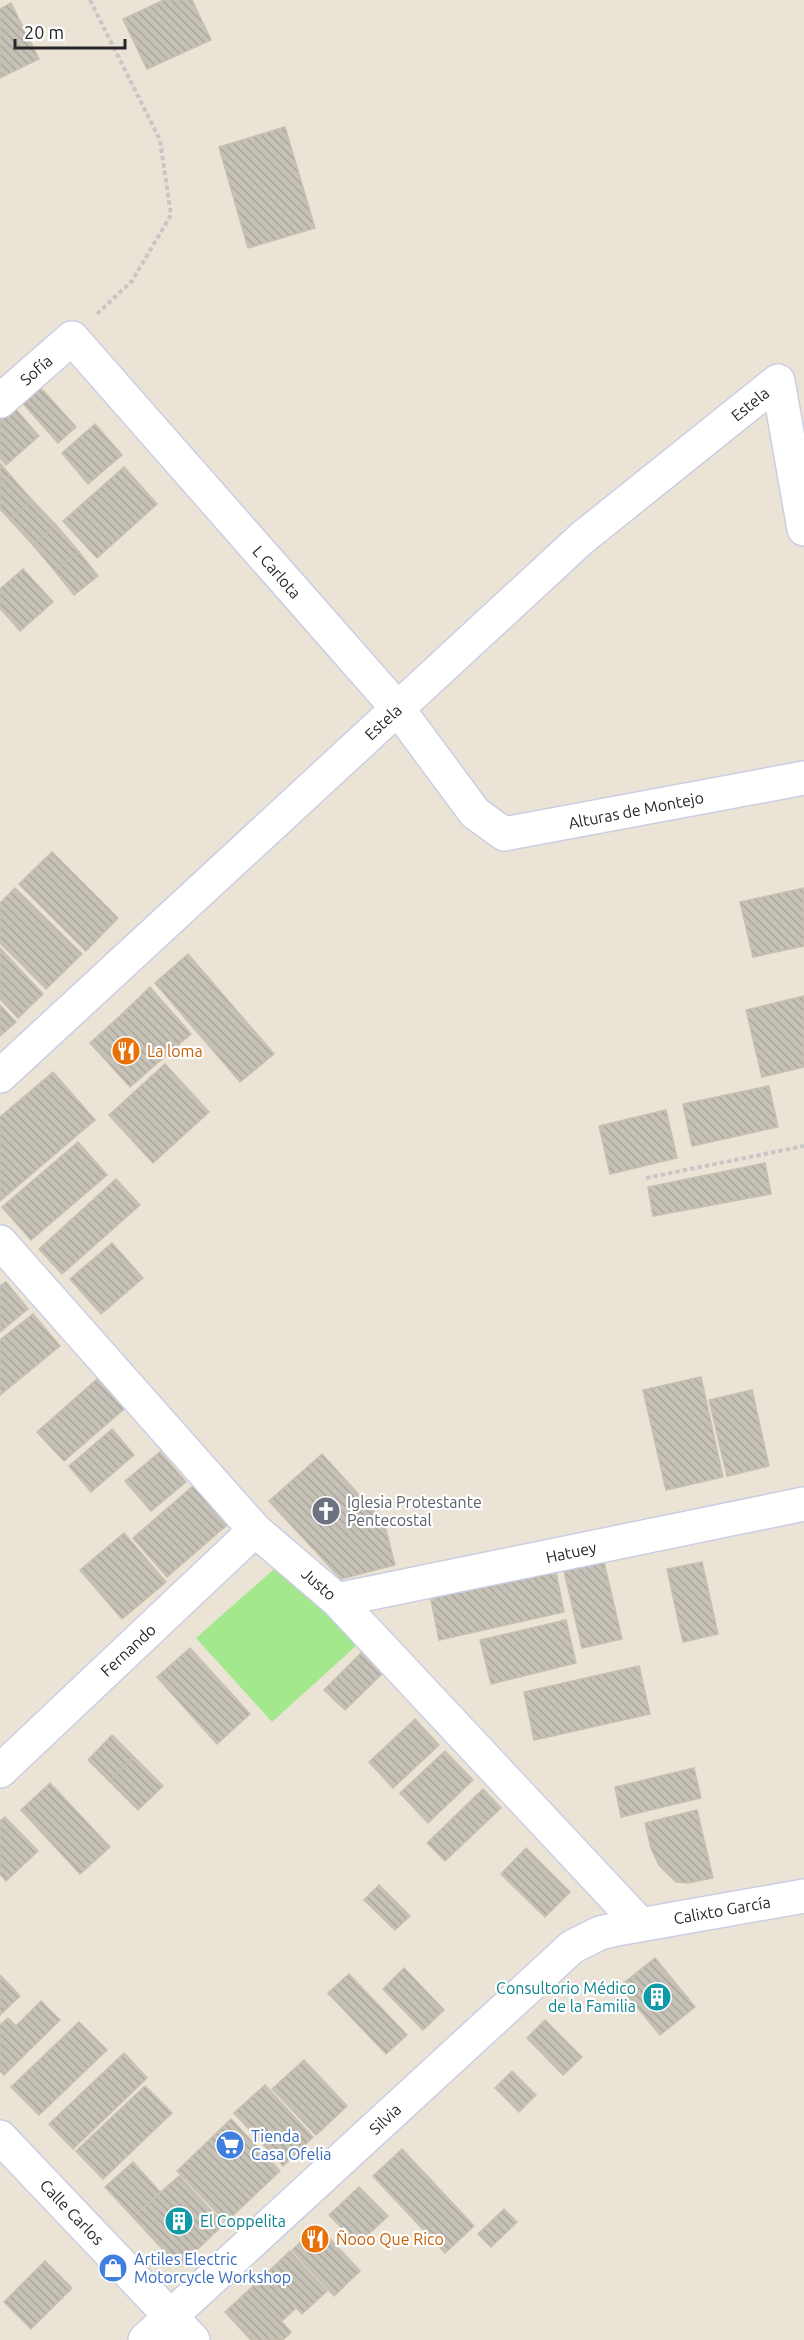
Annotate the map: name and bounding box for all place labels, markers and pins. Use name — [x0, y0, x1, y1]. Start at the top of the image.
restaurant icon: La loma — [110, 1035, 142, 1067]
place label: La loma — [147, 1042, 203, 1060]
place label: Iglesia Protestante Pentecostal — [347, 1493, 482, 1529]
church icon: Iglesia Protestante Pentecostal — [310, 1495, 342, 1527]
place label: Consultorio Médico de la Familia — [496, 1979, 636, 2015]
building icon: Consultorio Médico de la Familia — [641, 1981, 673, 2013]
place label: Tienda Casa Ofelia — [251, 2127, 332, 2163]
supermarket icon: Tienda Casa Ofelia — [214, 2129, 246, 2161]
building icon: El Coppelita — [163, 2205, 195, 2237]
place label: El Coppelita — [200, 2212, 286, 2230]
restaurant icon: Ñooo Que Rico — [299, 2223, 331, 2255]
place label: Ñooo Que Rico — [336, 2229, 444, 2248]
place label: Artiles Electric Motorcycle Workshop — [134, 2250, 291, 2286]
shop icon: Artiles Electric Motorcycle Workshop — [97, 2252, 129, 2284]

